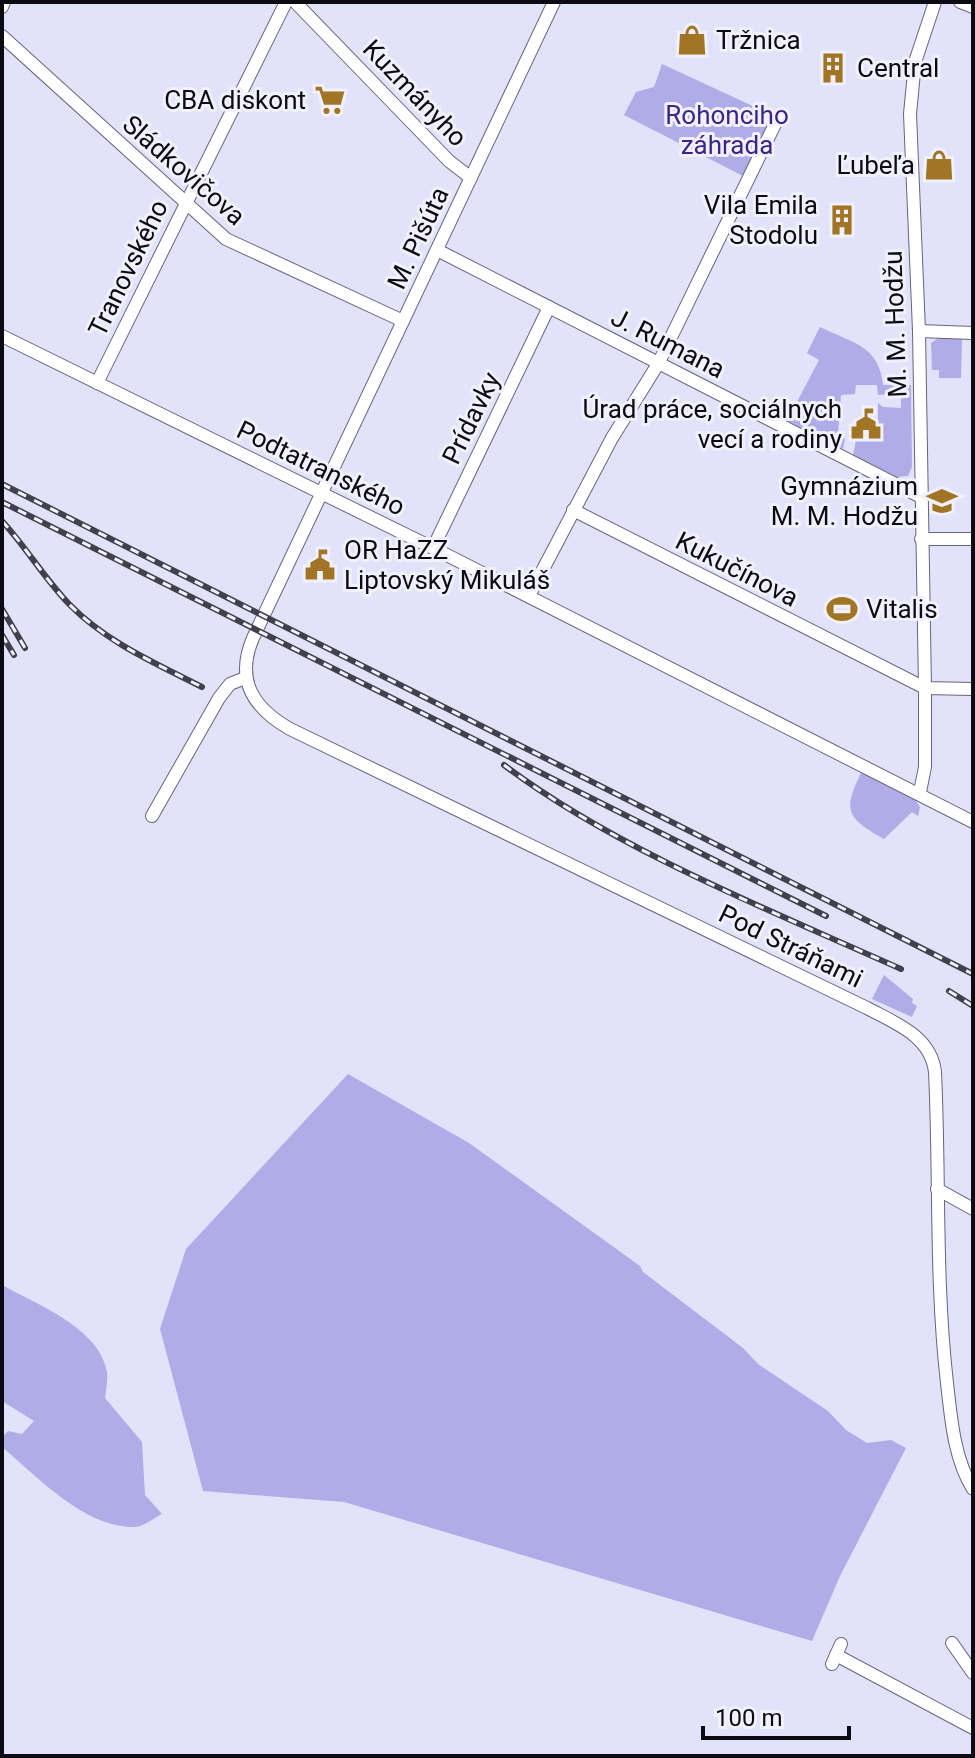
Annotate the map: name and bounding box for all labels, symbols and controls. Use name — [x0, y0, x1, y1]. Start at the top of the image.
shop icon: Tržnica — [675, 23, 709, 57]
place label: Tržnica — [716, 25, 801, 55]
street label: Kuzmányho — [357, 34, 473, 152]
building icon: Central — [816, 51, 850, 85]
place label: Central — [857, 53, 939, 83]
supermarket icon: CBA diskont — [313, 83, 347, 117]
place label: CBA diskont — [164, 85, 306, 115]
park label: Rohonciho záhrada — [665, 100, 789, 160]
street label: Sládkovičova — [117, 109, 251, 231]
shop icon: Ľubeľa — [922, 148, 956, 182]
place label: Ľubeľa — [836, 150, 915, 180]
street label: M. Pišúta — [381, 182, 455, 294]
place label: Vila Emila Stodolu — [704, 190, 818, 250]
street label: Tranovského — [82, 195, 174, 341]
building icon: Vila Emila Stodolu — [825, 203, 859, 237]
street label: M. M. Hodžu — [877, 250, 913, 398]
street label: J. Rumana — [606, 302, 730, 384]
street label: Prídavky — [436, 367, 506, 469]
place label: Úrad práce, sociálnych vecí a rodiny — [583, 394, 842, 454]
public building icon: Úrad práce, sociálnych vecí a rodiny — [849, 407, 883, 441]
street label: Podtatranského — [232, 414, 410, 522]
place label: Gymnázium M. M. Hodžu — [771, 471, 918, 531]
school or university icon: Gymnázium M. M. Hodžu — [925, 484, 959, 518]
street label: Kukučínova — [671, 525, 803, 613]
place label: OR HaZZ Liptovský Mikuláš — [344, 535, 550, 595]
public building icon: OR HaZZ Liptovský Mikuláš — [303, 548, 337, 582]
sports icon: Vitalis — [825, 592, 859, 626]
place label: Vitalis — [866, 594, 938, 624]
street label: Pod Stráňami — [714, 898, 868, 994]
scale bar — [703, 1690, 849, 1740]
text: 100 m — [715, 1704, 782, 1732]

